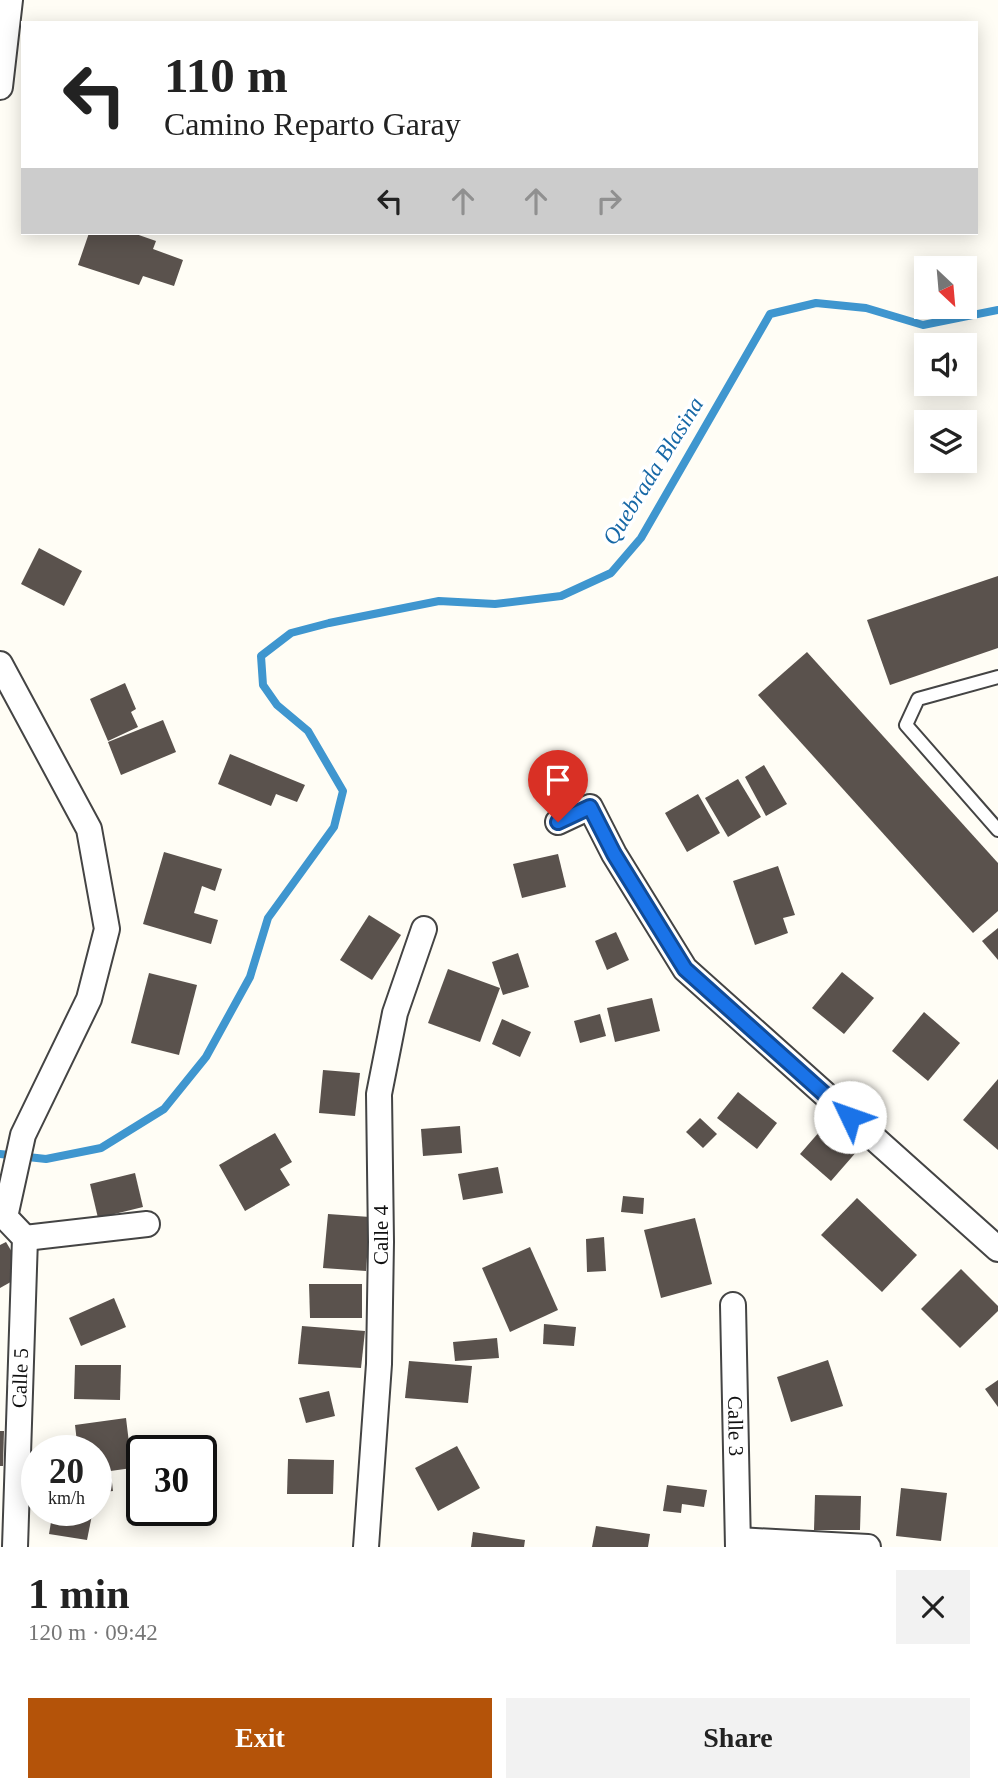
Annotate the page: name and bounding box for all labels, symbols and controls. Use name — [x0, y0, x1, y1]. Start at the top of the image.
text: 110 m — [164, 48, 288, 103]
icon: left — [49, 49, 140, 140]
text: Camino Reparto Garay — [164, 106, 461, 142]
icon: left — [371, 182, 409, 220]
icon: ahead — [444, 182, 482, 220]
icon: ahead — [517, 182, 555, 220]
icon: right — [590, 182, 628, 220]
north arrow — [914, 256, 976, 318]
map controls — [914, 256, 977, 473]
button: sound — [914, 333, 977, 396]
water label: Quebrada Blasina — [598, 393, 708, 549]
button: layers — [914, 410, 977, 473]
pin — [528, 750, 588, 822]
icon: arrive — [539, 761, 577, 799]
position arrow — [813, 1080, 887, 1154]
street label: Calle 4 — [369, 1204, 393, 1265]
street label: Calle 5 — [7, 1348, 33, 1408]
street label: Calle 3 — [723, 1396, 748, 1456]
speed limit sign: 30 — [126, 1435, 217, 1526]
text: 20 — [49, 1452, 84, 1491]
text: km/h — [48, 1488, 85, 1508]
button: close — [896, 1570, 970, 1644]
text: 1 min — [28, 1571, 130, 1617]
text: 120 m · 09:42 — [28, 1620, 158, 1645]
button: Exit — [28, 1698, 492, 1778]
button: Share — [506, 1698, 970, 1778]

